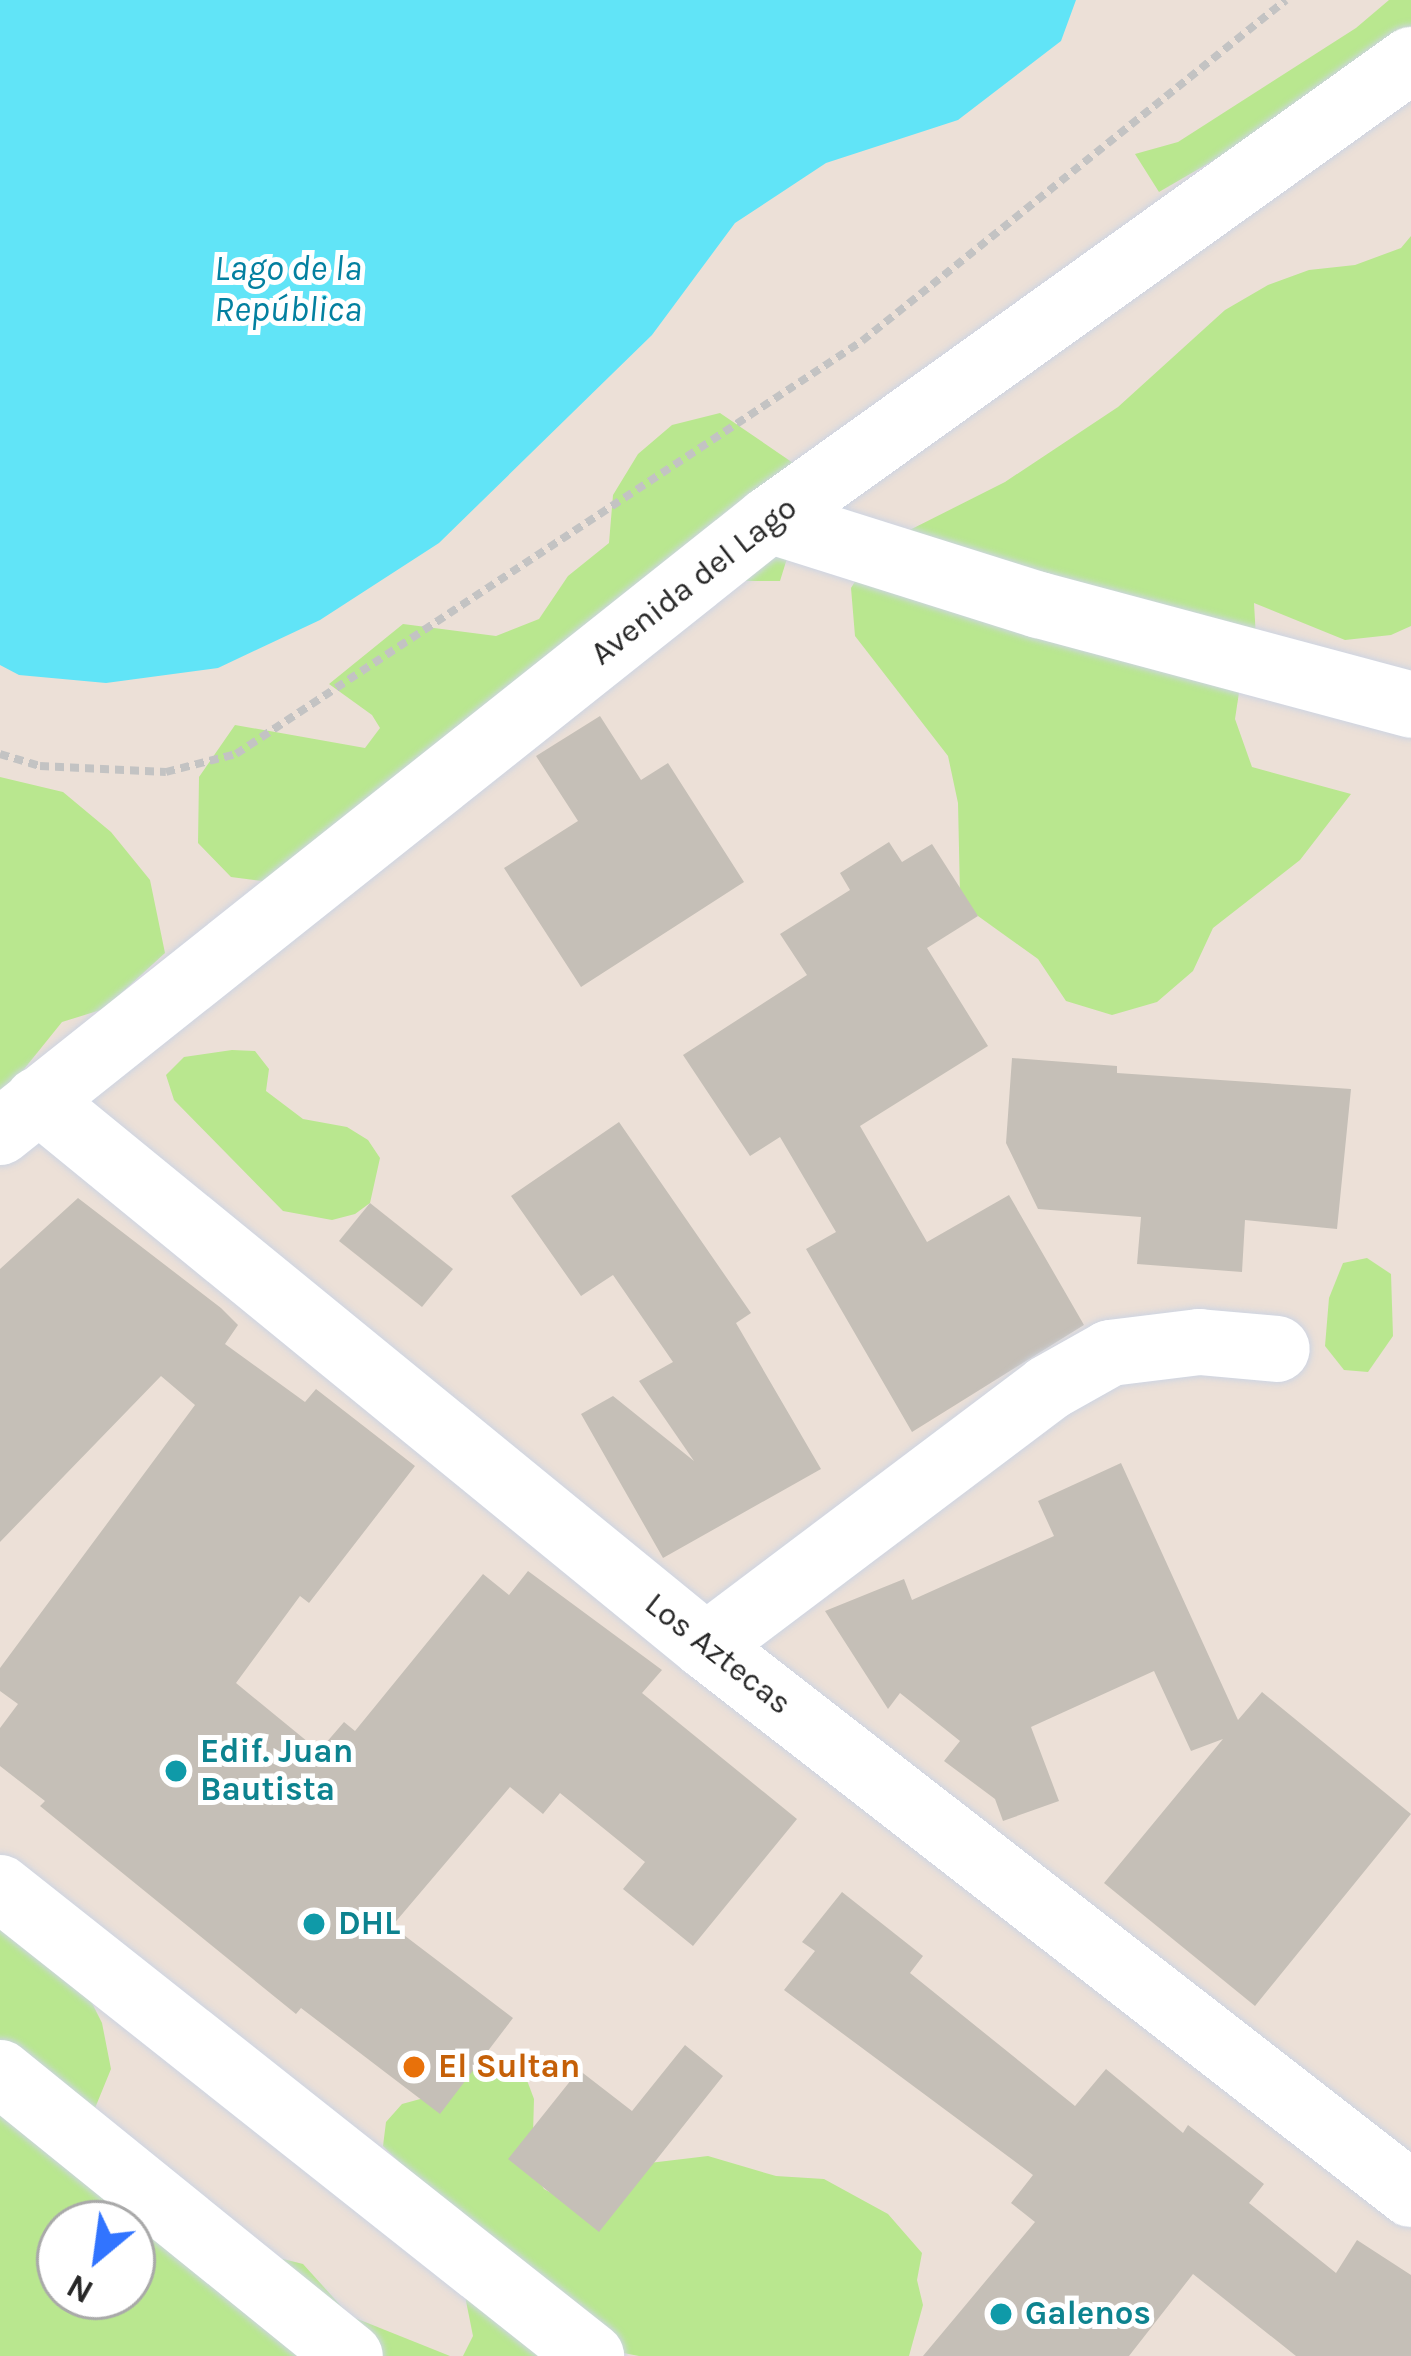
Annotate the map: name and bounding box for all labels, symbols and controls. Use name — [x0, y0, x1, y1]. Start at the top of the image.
water label: Lago de la República — [214, 246, 362, 331]
street label: Avenida del Lago — [583, 488, 805, 674]
street label: Los Aztecas — [637, 1584, 799, 1724]
place label: Edif. Juan Bautista — [200, 1732, 353, 1810]
marker: Edif. Juan Bautista — [163, 1758, 189, 1784]
place label: DHL — [338, 1904, 400, 1944]
marker: DHL — [301, 1911, 327, 1937]
place label: El Sultan — [438, 2047, 580, 2087]
marker: El Sultan — [401, 2054, 427, 2080]
north arrow — [36, 2200, 156, 2320]
text: N — [60, 2267, 100, 2311]
place label: Galenos — [1025, 2294, 1151, 2334]
marker: Galenos — [988, 2301, 1014, 2327]

